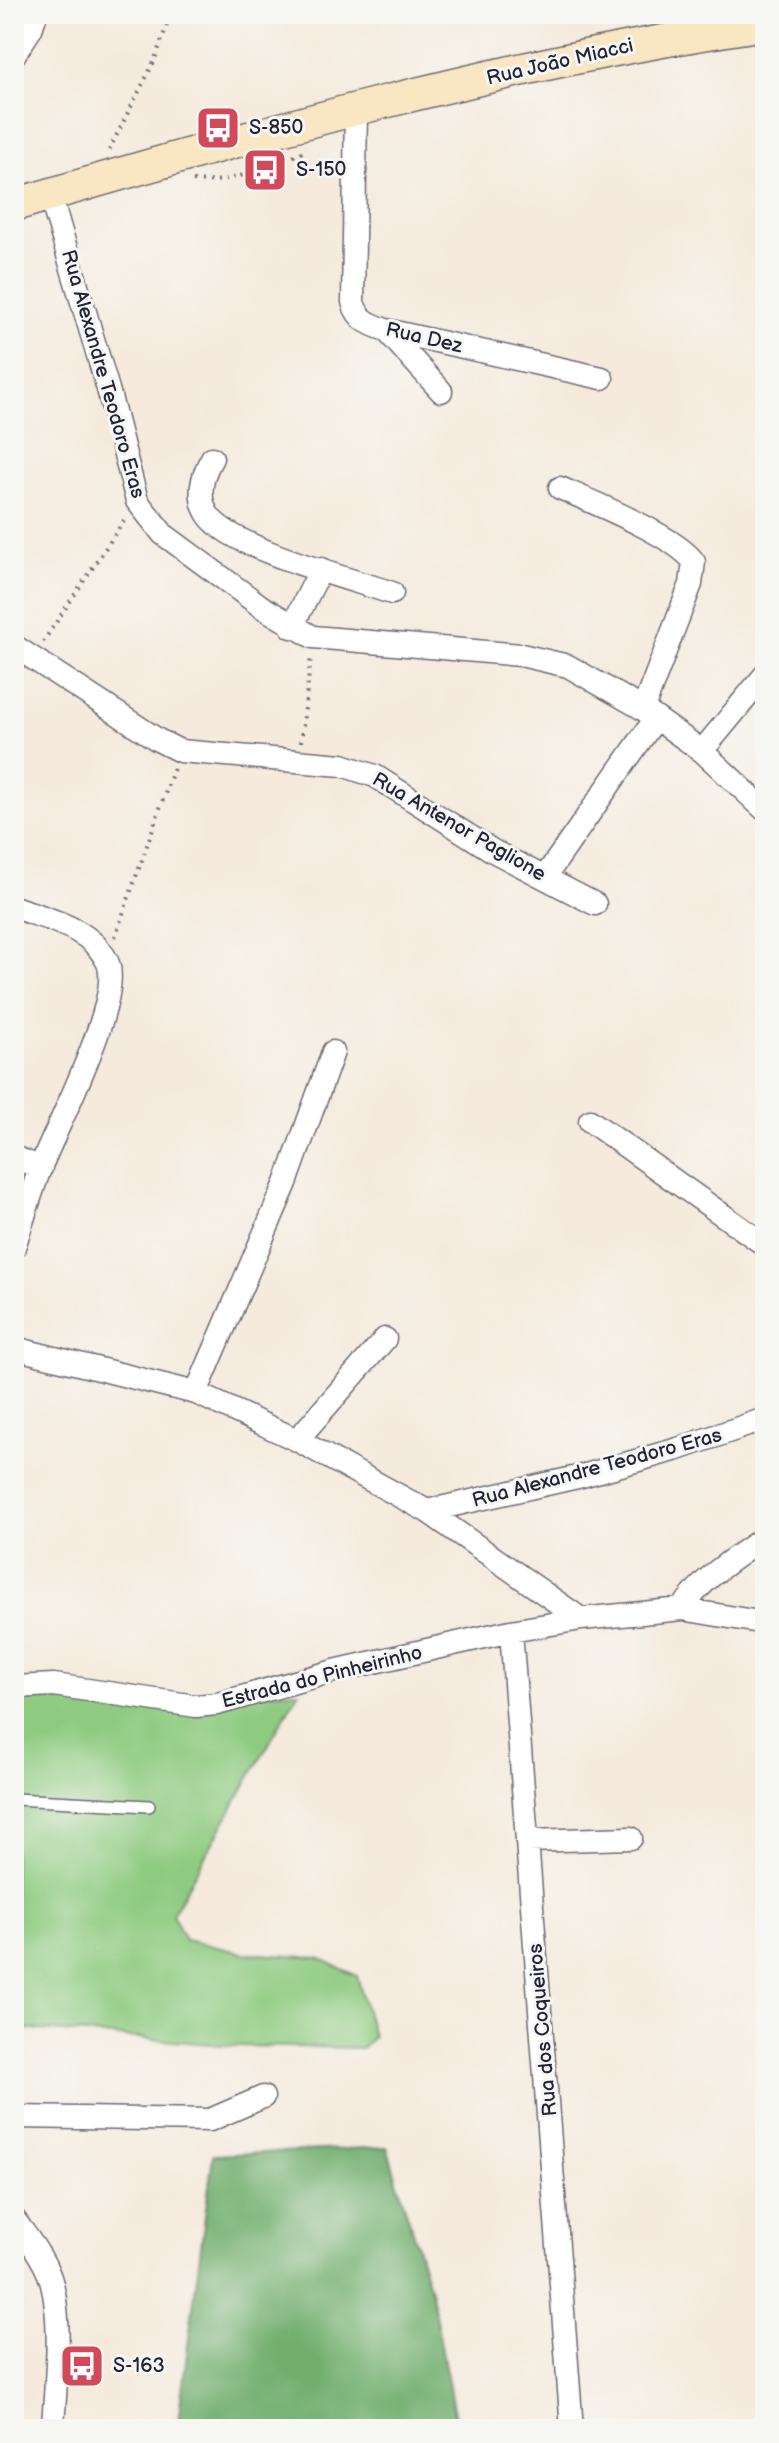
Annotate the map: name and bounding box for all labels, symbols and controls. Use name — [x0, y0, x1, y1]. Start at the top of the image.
street label: Rua João Miacci — [484, 33, 636, 91]
bus stop icon: S-850 — [194, 104, 242, 152]
place label: S-850 — [249, 116, 303, 140]
bus stop icon: S-150 — [241, 146, 289, 194]
place label: S-150 — [296, 158, 346, 182]
street label: Rua Alexandre Teodoro Eras — [56, 247, 150, 501]
street label: Rua Dez — [383, 318, 465, 359]
street label: Rua Antenor Paglione — [368, 767, 550, 887]
street label: Rua Alexandre Teodoro Eras — [470, 1423, 724, 1513]
street label: Estrada do Pinheirinho — [219, 1640, 425, 1714]
street label: Rua dos Coqueiros — [523, 1943, 563, 2117]
bus stop icon: S-163 — [58, 2342, 106, 2390]
place label: S-163 — [113, 2354, 165, 2378]

